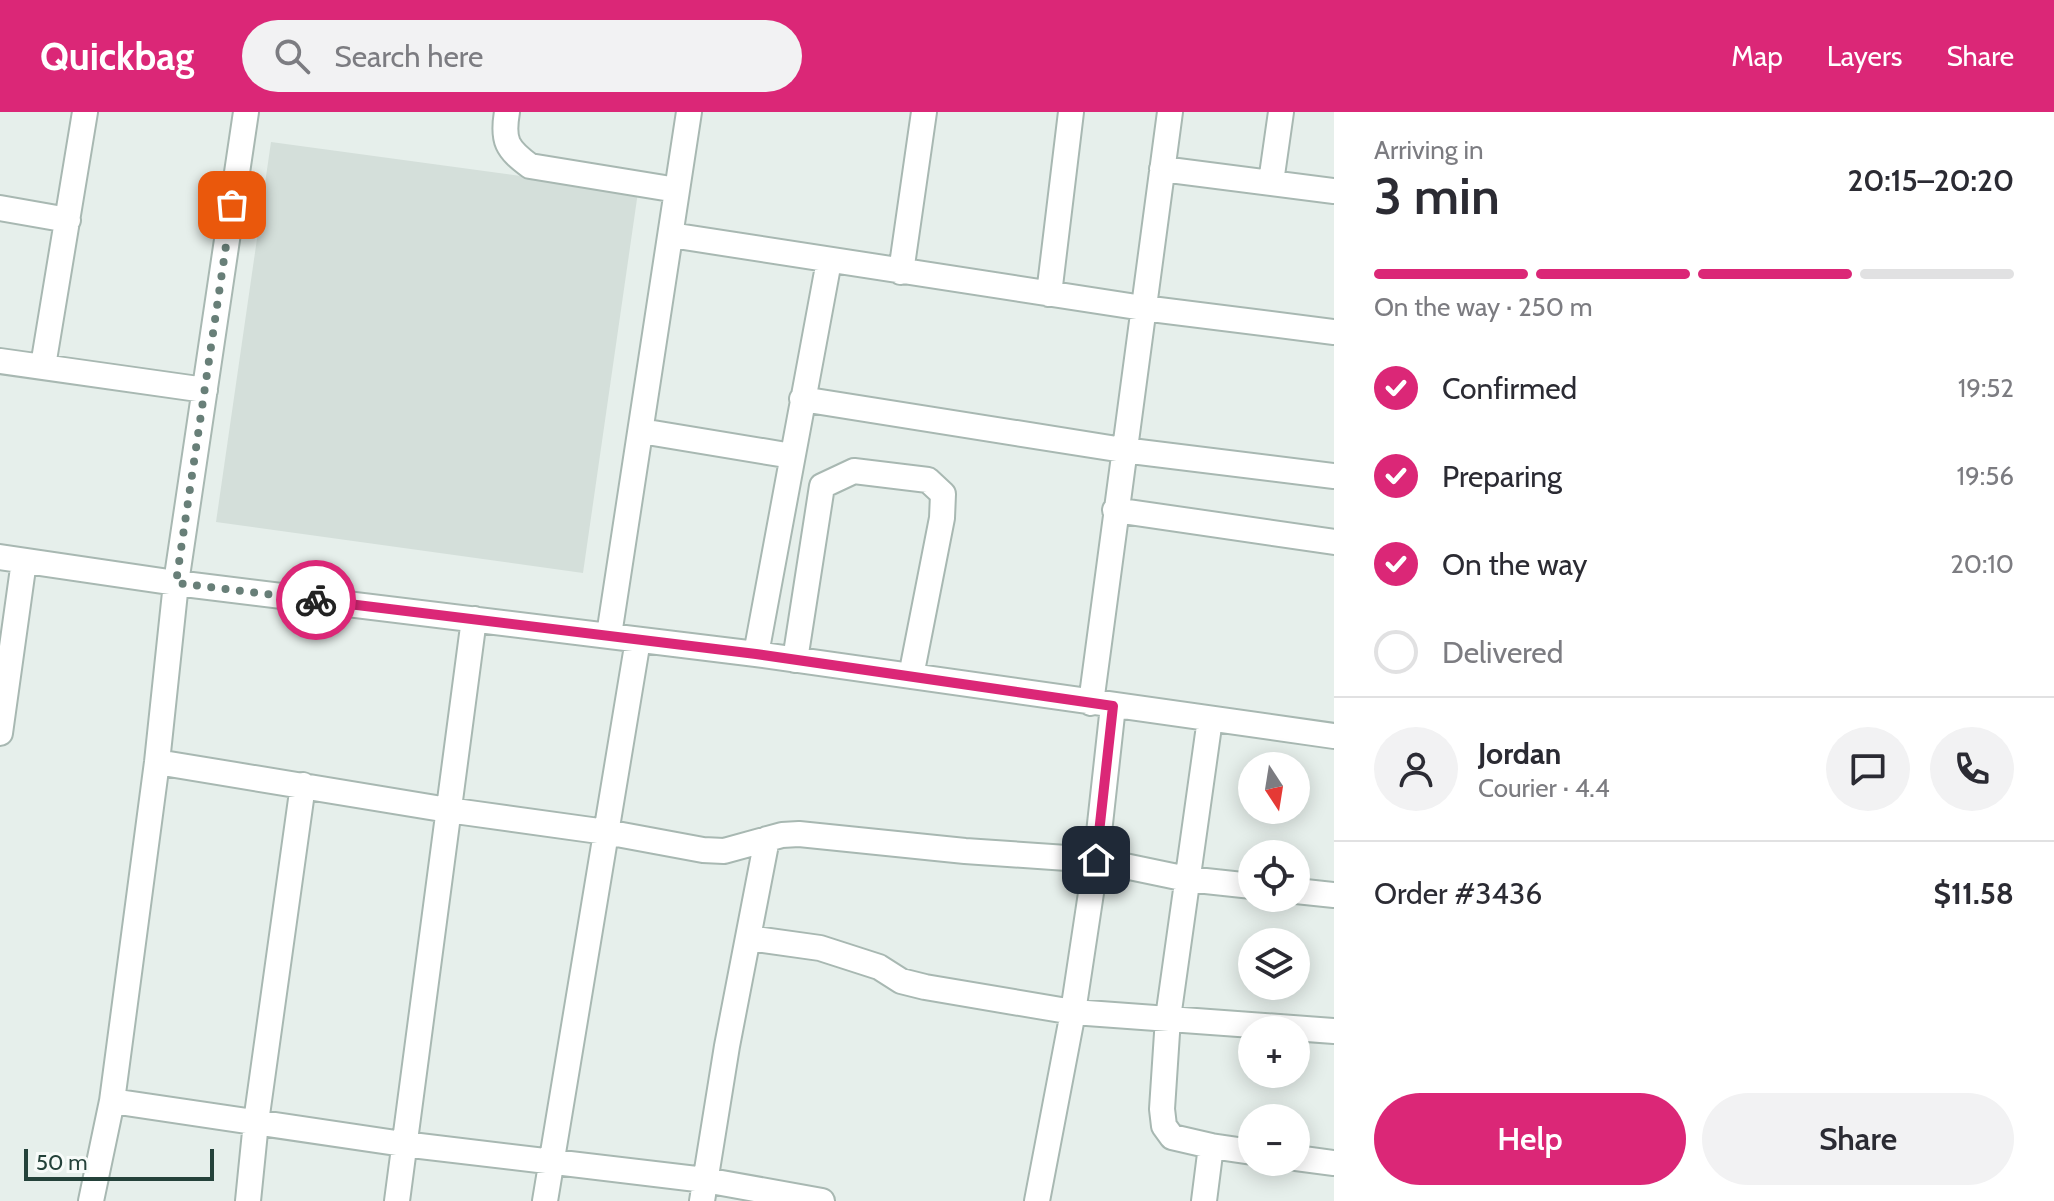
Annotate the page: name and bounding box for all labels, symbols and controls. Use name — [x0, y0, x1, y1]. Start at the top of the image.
search box — [242, 20, 802, 92]
text: Quickbag — [40, 33, 194, 80]
icon: search — [270, 34, 314, 78]
text: Search here — [334, 38, 483, 75]
text: Map — [1731, 39, 1783, 73]
text: Layers — [1827, 39, 1902, 73]
text: Share — [1946, 39, 2014, 73]
text: Arriving in — [1374, 134, 1484, 166]
text: 20:15–20:20 — [1847, 162, 2014, 199]
text: 3 min — [1374, 164, 1500, 227]
pin — [198, 171, 266, 239]
icon: bag — [210, 183, 254, 227]
text: On the way · 250 m — [1374, 291, 1592, 323]
icon: check — [1374, 366, 1418, 410]
text: Confirmed — [1442, 370, 1577, 407]
text: 19:52 — [1958, 372, 2014, 404]
icon: check — [1374, 454, 1418, 498]
text: Preparing — [1442, 458, 1562, 495]
text: 19:56 — [1957, 460, 2014, 492]
icon: check — [1374, 542, 1418, 586]
text: On the way — [1442, 546, 1587, 583]
text: 20:10 — [1950, 548, 2014, 580]
courier — [276, 560, 356, 640]
icon: bike — [294, 578, 338, 622]
text: Delivered — [1442, 634, 1563, 671]
button: person — [1374, 727, 1458, 811]
button: chat — [1826, 727, 1910, 811]
button: phone — [1930, 727, 2014, 811]
text: Jordan — [1478, 735, 1561, 772]
north arrow — [1238, 752, 1310, 824]
map controls — [1238, 752, 1310, 1176]
text: Courier · 4.4 — [1478, 772, 1610, 804]
pin — [1062, 826, 1130, 894]
icon: home — [1074, 838, 1118, 882]
button: locate — [1238, 840, 1310, 912]
text: Order #3436 — [1374, 875, 1542, 912]
text: $11.58 — [1934, 875, 2014, 912]
button: layers — [1238, 928, 1310, 1000]
button: + — [1238, 1016, 1310, 1088]
button: Help — [1374, 1093, 1686, 1185]
button: Share — [1702, 1093, 2014, 1185]
button: − — [1238, 1104, 1310, 1176]
scale bar — [24, 1145, 214, 1181]
text: 50 m — [36, 1149, 88, 1176]

